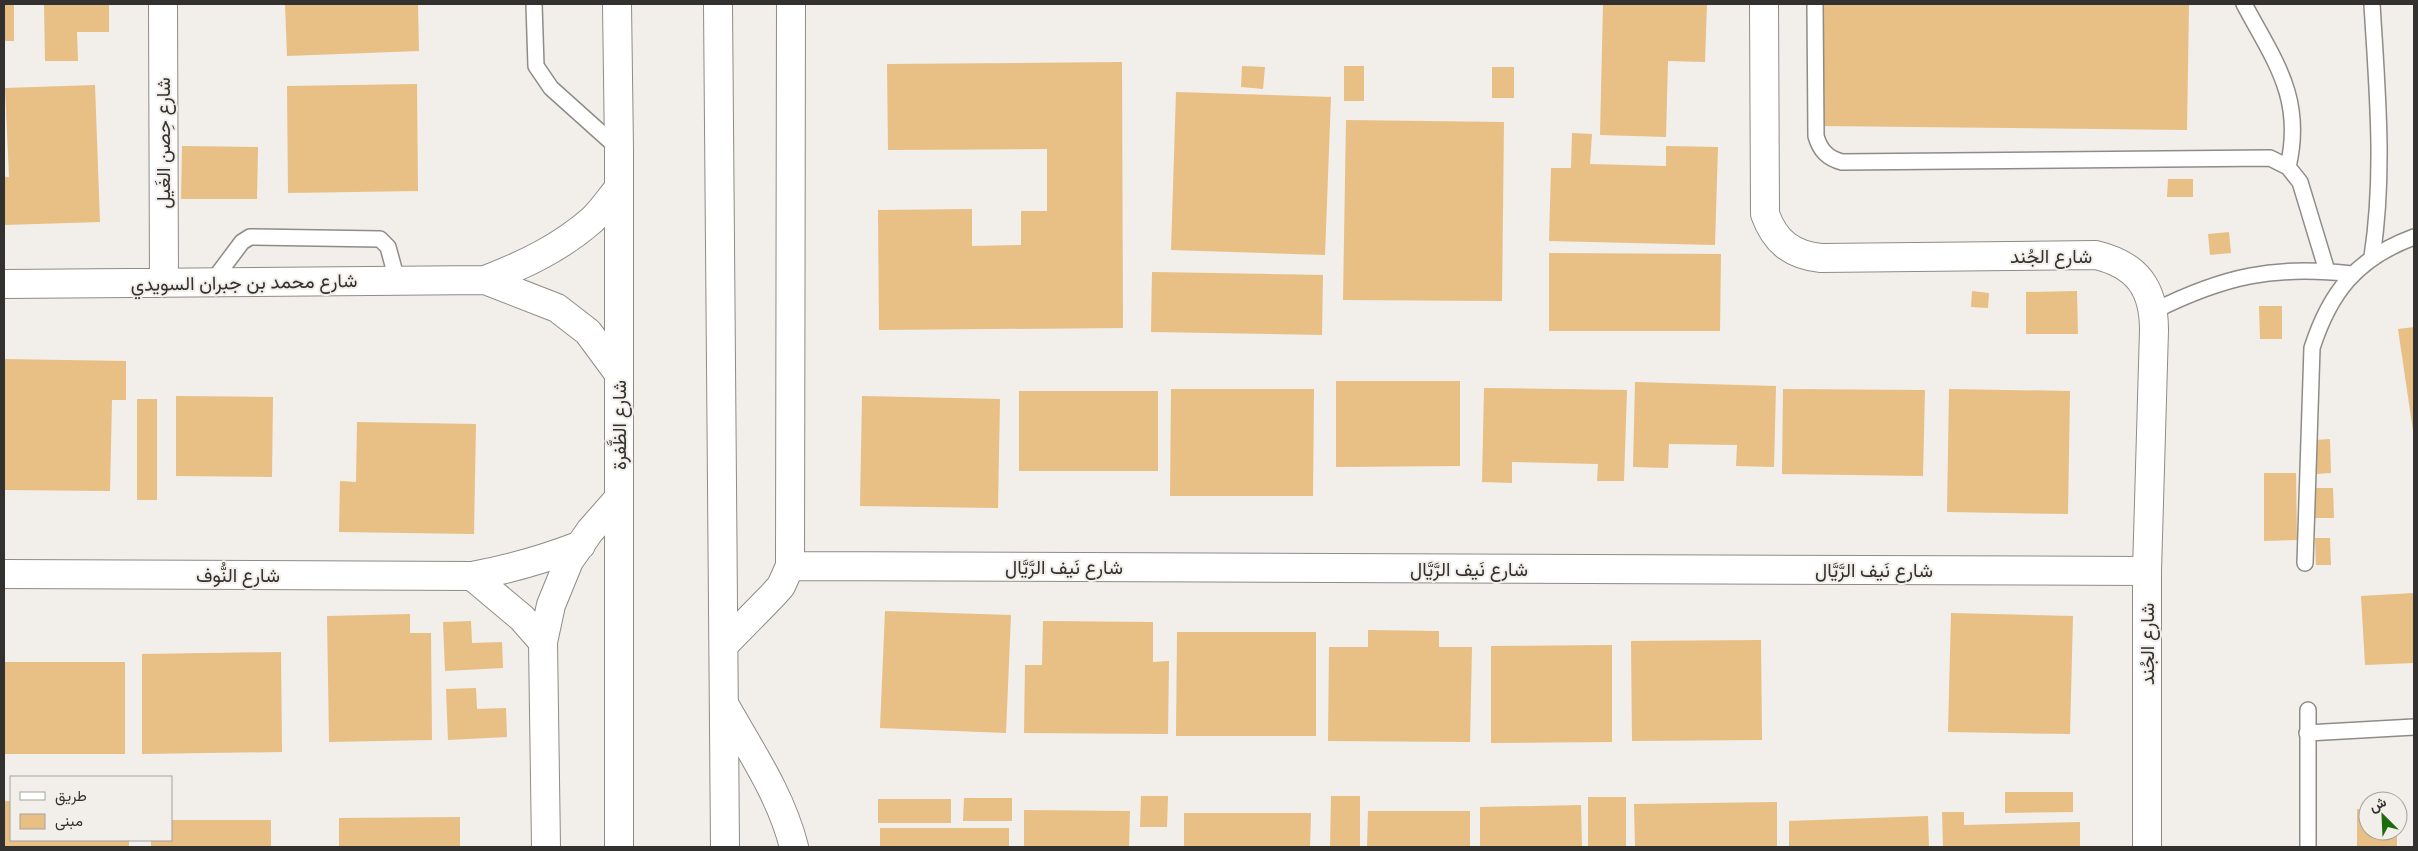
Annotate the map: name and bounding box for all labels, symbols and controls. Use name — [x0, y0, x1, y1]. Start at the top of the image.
street label: شارع حِصن الغَيل — [152, 77, 176, 209]
street label: شارع الجُند — [2010, 245, 2092, 269]
street label: شارع محمد بن جبران السويدي — [130, 269, 358, 300]
street label: شارع الظَّفرة — [606, 380, 632, 470]
street label: شارع نَيف الرَّيَّال — [1005, 556, 1123, 580]
street label: شارع نَيف الرَّيَّال — [1410, 558, 1528, 582]
street label: شارع نَيف الرَّيَّال — [1815, 559, 1933, 583]
street label: شارع النُّوف — [196, 562, 280, 588]
street label: شارع الجُند — [2136, 603, 2160, 685]
legend — [10, 776, 172, 841]
text: طريق — [55, 787, 87, 806]
north arrow — [2358, 791, 2408, 841]
text: ش — [2367, 793, 2389, 816]
text: مبنى — [55, 812, 83, 831]

